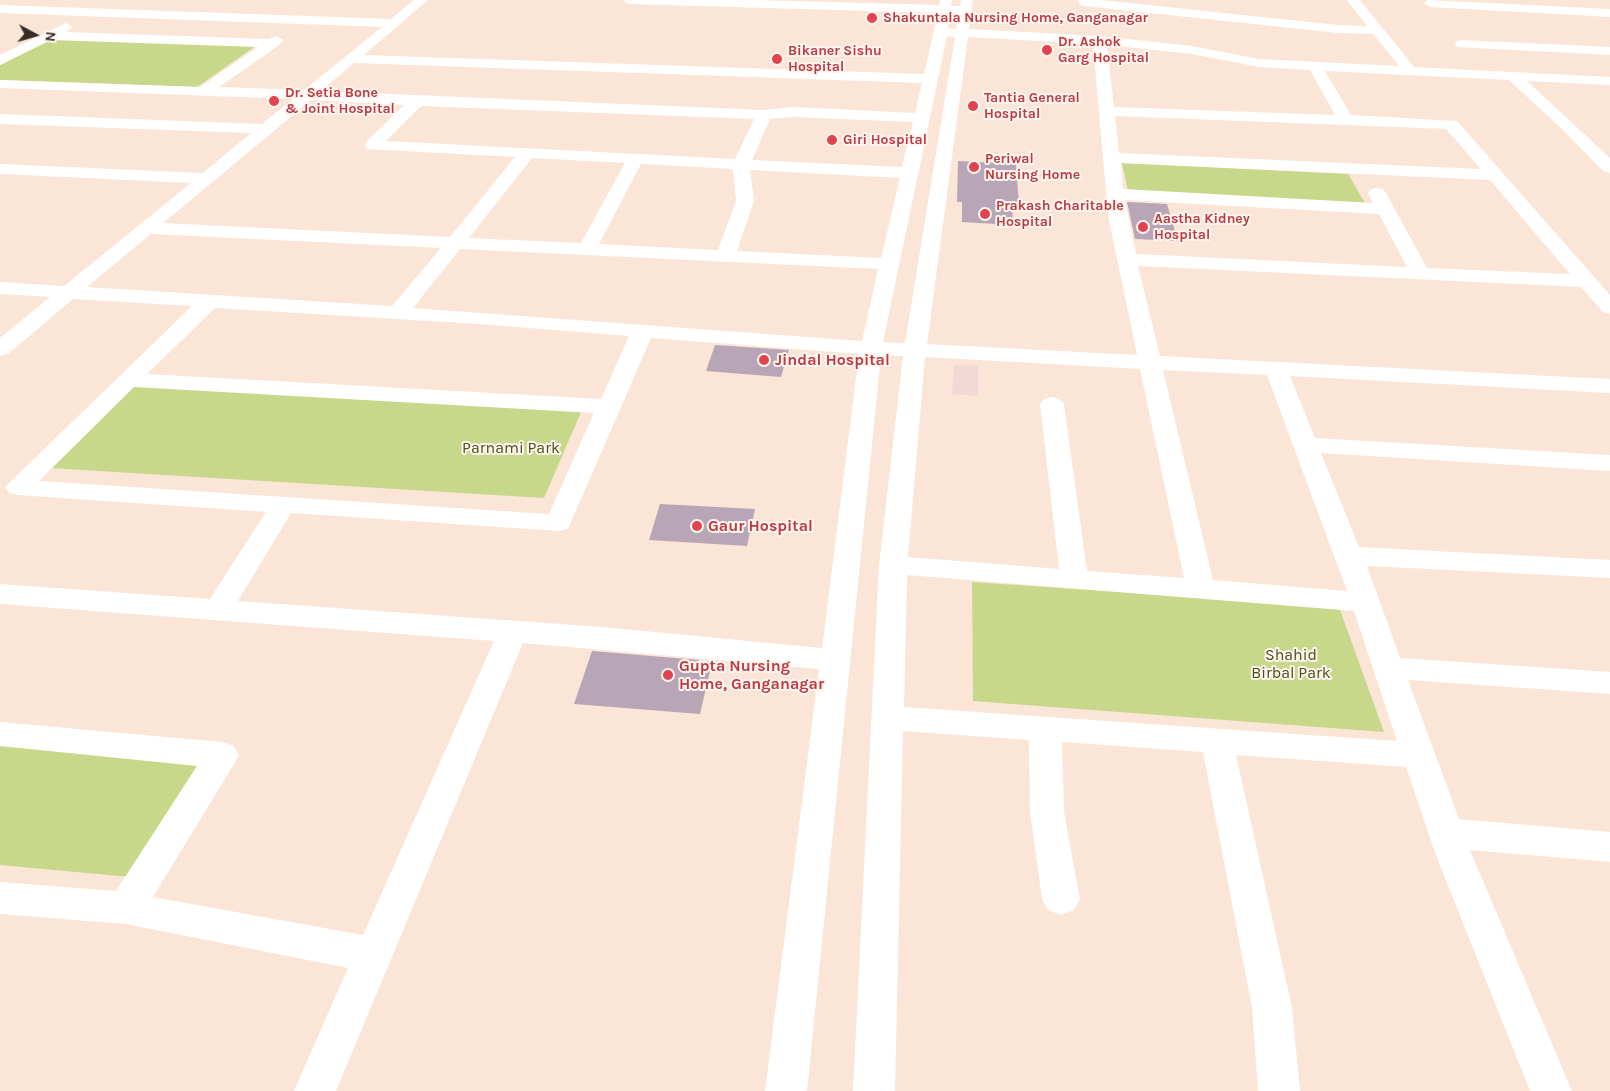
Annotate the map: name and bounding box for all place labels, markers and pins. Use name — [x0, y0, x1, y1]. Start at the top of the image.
place label: Shakuntala Nursing Home, Ganganagar — [883, 10, 1148, 26]
marker: Shakuntala Nursing Home, Ganganagar — [865, 11, 879, 25]
place label: Dr. Ashok Garg Hospital — [1058, 34, 1149, 66]
place label: Bikaner Sishu Hospital — [788, 43, 882, 75]
marker: Dr. Ashok Garg Hospital — [1040, 43, 1054, 57]
marker: Bikaner Sishu Hospital — [770, 52, 784, 66]
place label: Dr. Setia Bone & Joint Hospital — [285, 85, 395, 118]
place label: Tantia General Hospital — [984, 90, 1080, 122]
marker: Dr. Setia Bone & Joint Hospital — [267, 94, 281, 108]
marker: Tantia General Hospital — [966, 99, 980, 113]
place label: Giri Hospital — [843, 132, 927, 148]
marker: Giri Hospital — [825, 133, 839, 147]
place label: Periwal Nursing Home — [985, 151, 1080, 184]
marker: Periwal Nursing Home — [967, 160, 981, 174]
place label: Prakash Charitable Hospital — [996, 198, 1124, 230]
marker: Prakash Charitable Hospital — [978, 207, 992, 221]
place label: Aastha Kidney Hospital — [1154, 211, 1250, 243]
marker: Aastha Kidney Hospital — [1136, 220, 1150, 234]
place label: Jindal Hospital — [775, 350, 890, 370]
marker: Jindal Hospital — [757, 353, 771, 367]
place label: Gaur Hospital — [708, 516, 813, 536]
marker: Gaur Hospital — [690, 519, 704, 533]
place label: Gupta Nursing Home, Ganganagar — [679, 656, 824, 694]
marker: Gupta Nursing Home, Ganganagar — [661, 668, 675, 682]

